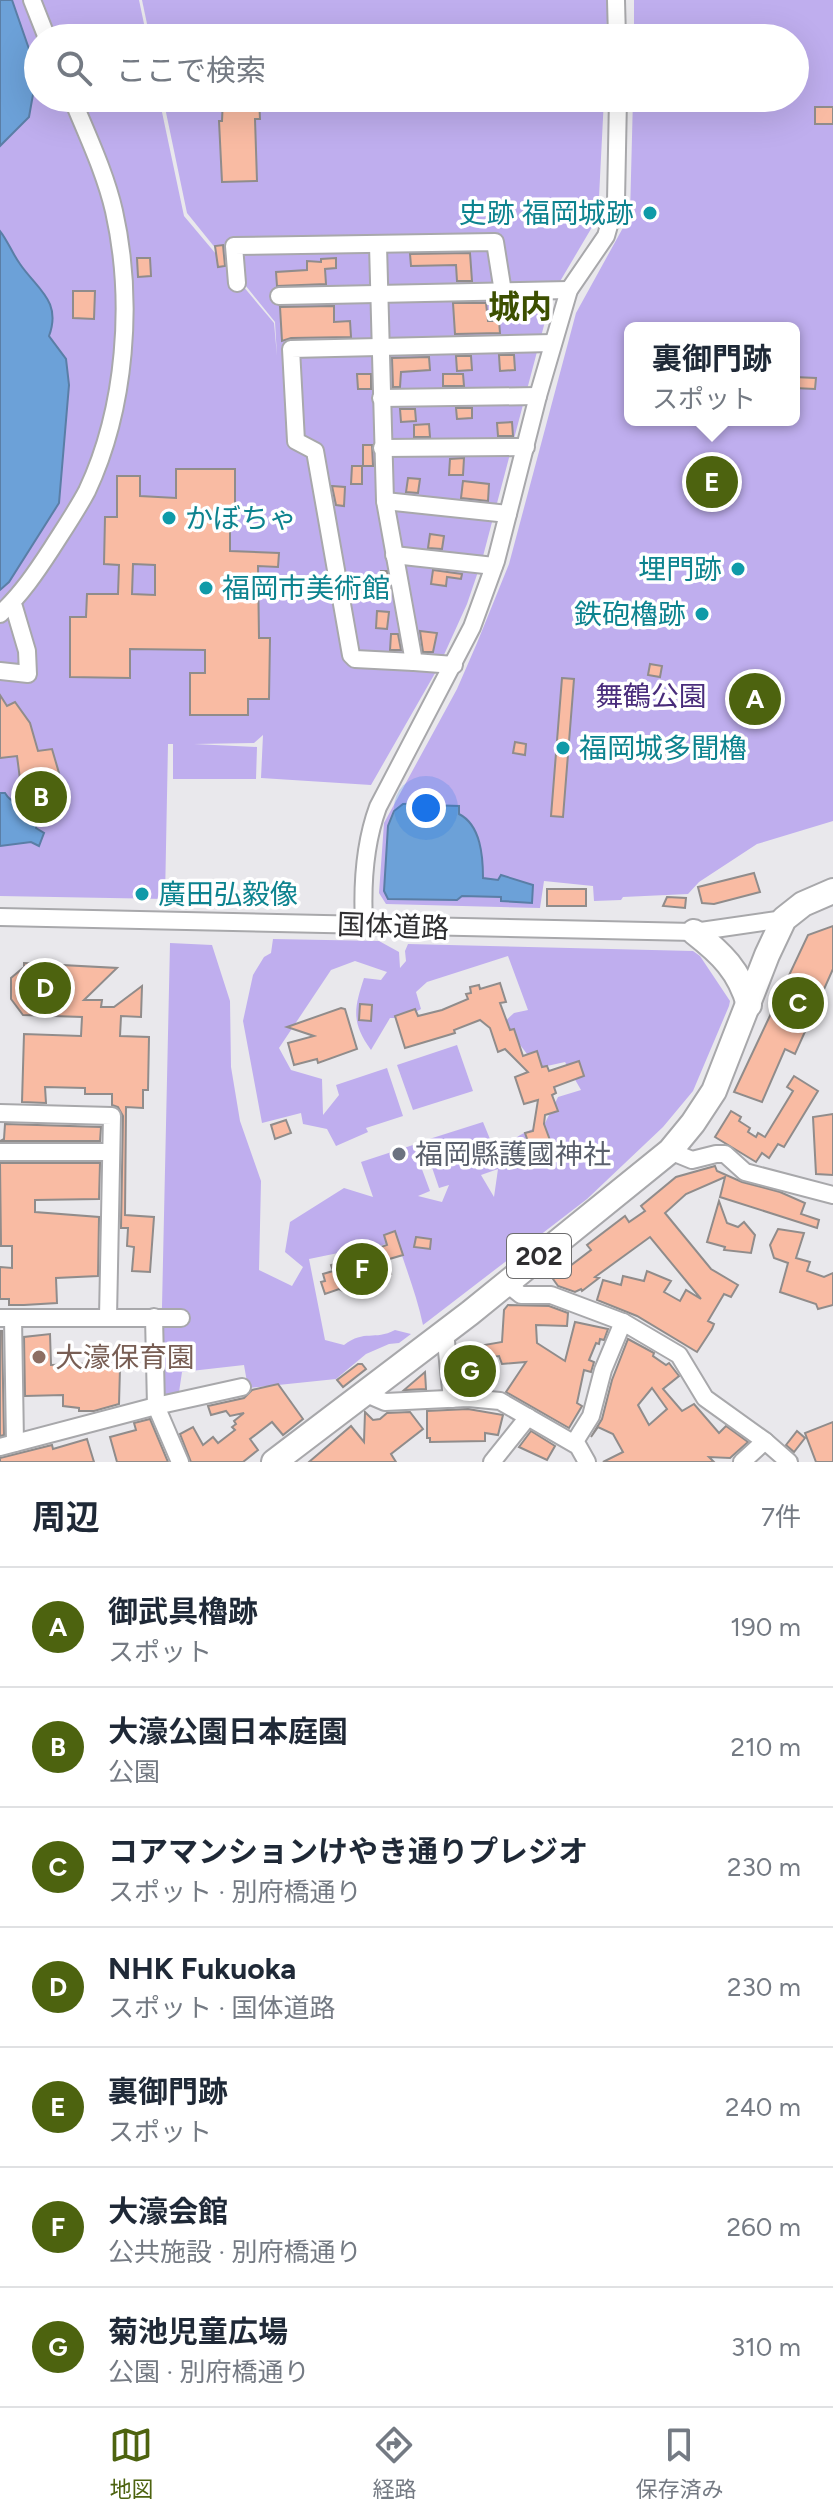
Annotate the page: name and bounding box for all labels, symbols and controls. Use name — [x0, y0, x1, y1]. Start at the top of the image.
search box — [24, 24, 809, 112]
icon: search — [52, 46, 96, 90]
text: ここで検索 — [116, 52, 266, 89]
place label: 史跡 福岡城跡 — [459, 196, 634, 230]
marker: 史跡 福岡城跡 — [641, 204, 659, 222]
district label: 城内 — [488, 288, 552, 326]
popup — [624, 322, 800, 426]
text: 裏御門跡 — [652, 340, 772, 377]
text: スポット — [652, 383, 756, 415]
pin: E — [686, 452, 738, 512]
place label: かぼちゃ — [185, 501, 297, 535]
marker: かぼちゃ — [160, 509, 178, 527]
place label: 埋門跡 — [638, 552, 722, 586]
marker: 埋門跡 — [729, 560, 747, 578]
place label: 福岡市美術館 — [222, 571, 390, 605]
marker: 福岡市美術館 — [197, 579, 215, 597]
place label: 鉄砲櫓跡 — [574, 597, 686, 631]
marker: 鉄砲櫓跡 — [693, 605, 711, 623]
pin: A — [729, 669, 781, 729]
park label: 舞鶴公園 — [595, 679, 707, 713]
place label: 福岡城多聞櫓 — [579, 731, 747, 765]
marker: 福岡城多聞櫓 — [554, 739, 572, 757]
pin: B — [15, 767, 67, 827]
your location — [406, 788, 446, 828]
place label: 廣田弘毅像 — [158, 877, 298, 911]
marker: 廣田弘毅像 — [133, 885, 151, 903]
street label: 国体道路 — [336, 907, 450, 945]
pin: D — [19, 958, 71, 1018]
pin: C — [772, 973, 824, 1033]
place label: 福岡縣護國神社 — [415, 1137, 611, 1171]
marker: 福岡縣護國神社 — [390, 1145, 408, 1163]
road number: 202 — [507, 1234, 571, 1278]
pin: F — [336, 1239, 388, 1299]
place label: 大濠保育園 — [55, 1340, 195, 1374]
pin: G — [444, 1341, 496, 1401]
marker: 大濠保育園 — [30, 1348, 48, 1366]
text: 周辺 — [32, 1497, 100, 1538]
text: 7件 — [761, 1501, 801, 1533]
text: 御武具櫓跡 — [108, 1593, 258, 1630]
text: A — [49, 1611, 67, 1643]
text: 190 m — [730, 1611, 801, 1643]
text: スポット — [108, 1636, 212, 1668]
text: 大濠公園日本庭園 — [108, 1713, 348, 1750]
text: B — [50, 1731, 66, 1763]
text: 210 m — [731, 1731, 801, 1763]
text: 公園 — [108, 1756, 160, 1788]
text: コアマンションけやき通りプレジオ — [108, 1833, 588, 1870]
text: C — [49, 1851, 67, 1883]
text: 230 m — [727, 1851, 801, 1883]
text: スポット · 別府橋通り — [108, 1876, 361, 1908]
text: NHK Fukuoka — [108, 1950, 296, 1987]
text: D — [49, 1971, 67, 2003]
text: 230 m — [727, 1971, 801, 2003]
text: スポット · 国体道路 — [108, 1992, 335, 2024]
text: 裏御門跡 — [108, 2073, 228, 2110]
text: E — [50, 2091, 66, 2123]
text: 240 m — [725, 2091, 801, 2123]
text: スポット — [108, 2116, 212, 2148]
text: 大濠会館 — [108, 2193, 228, 2230]
text: F — [51, 2211, 65, 2243]
text: 260 m — [727, 2211, 801, 2243]
text: 公共施設 · 別府橋通り — [108, 2236, 361, 2268]
text: 菊池児童広場 — [108, 2313, 288, 2350]
text: G — [48, 2331, 68, 2363]
text: 310 m — [731, 2331, 801, 2363]
text: 公園 · 別府橋通り — [108, 2356, 309, 2388]
tab: 地図 — [109, 2423, 154, 2503]
tab: 経路 — [372, 2423, 417, 2503]
tab: 保存済み — [635, 2423, 724, 2503]

